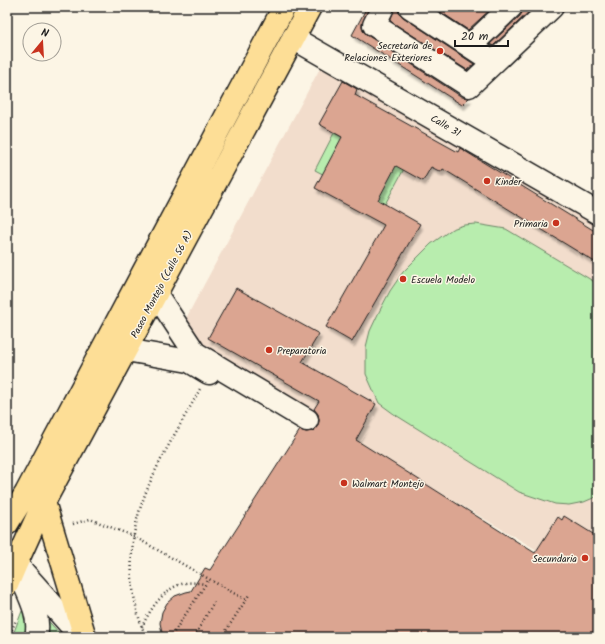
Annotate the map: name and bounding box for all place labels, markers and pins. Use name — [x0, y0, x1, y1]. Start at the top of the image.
place label: Secretaría de Relaciones Exteriores — [344, 38, 433, 66]
marker: Secretaría de Relaciones Exteriores — [435, 46, 445, 56]
place label: Kinder — [495, 174, 522, 190]
marker: Kinder — [482, 176, 492, 186]
place label: Primaria — [514, 216, 548, 232]
marker: Primaria — [551, 218, 561, 228]
place label: Escuela Modelo — [411, 272, 475, 288]
marker: Escuela Modelo — [398, 274, 408, 284]
place label: Preparatoria — [277, 343, 327, 359]
marker: Preparatoria — [264, 345, 274, 355]
place label: Walmart Montejo — [352, 476, 424, 492]
marker: Walmart Montejo — [339, 478, 349, 488]
place label: Secundaria — [533, 551, 577, 567]
marker: Secundaria — [580, 553, 590, 563]

